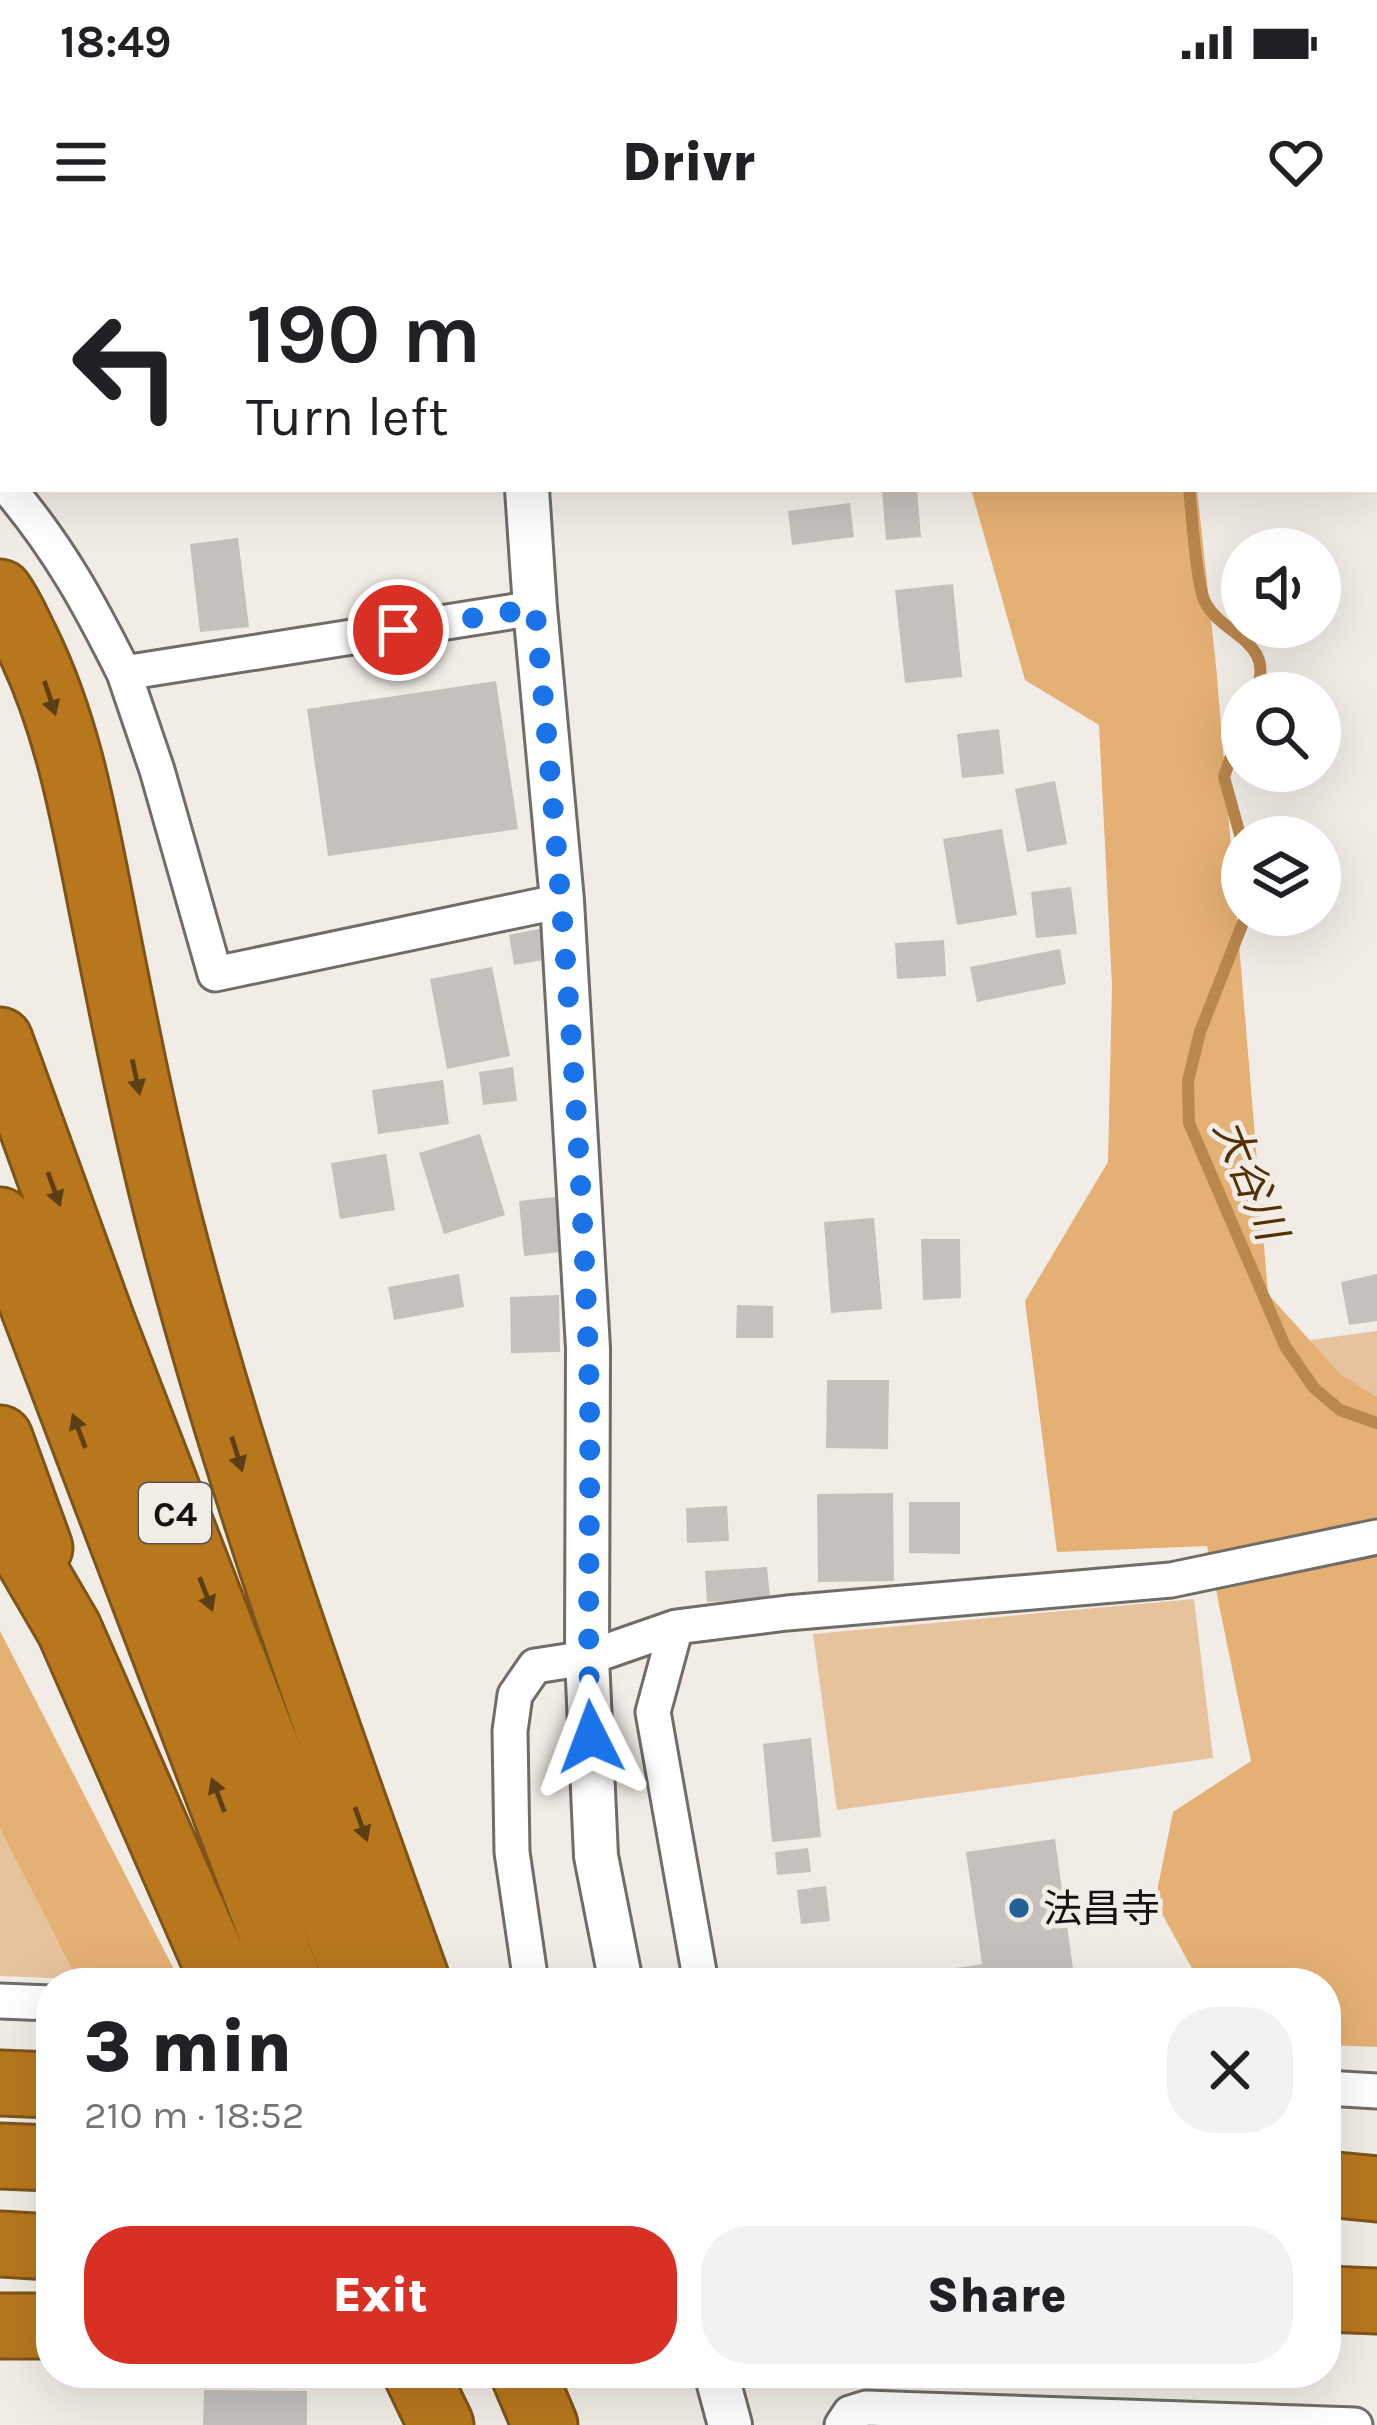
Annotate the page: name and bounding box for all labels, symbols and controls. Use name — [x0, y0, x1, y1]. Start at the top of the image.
text: 18:49 — [60, 16, 172, 68]
icon: menu — [48, 129, 114, 195]
icon: heart — [1263, 129, 1329, 195]
text: Drivr — [622, 130, 755, 194]
text: 190 m — [246, 285, 481, 383]
icon: left — [48, 288, 204, 444]
text: Turn left — [246, 385, 449, 449]
map controls — [1221, 528, 1341, 936]
button: sound — [1221, 528, 1341, 648]
pin — [347, 579, 449, 681]
icon: arrive — [365, 597, 431, 663]
button: search — [1221, 672, 1341, 792]
one-way arrow — [42, 680, 61, 716]
button: layers — [1221, 816, 1341, 936]
one-way arrow — [128, 1059, 147, 1097]
water label: 大谷川 — [1203, 1112, 1298, 1251]
one-way arrow — [46, 1172, 64, 1208]
one-way arrow — [68, 1413, 87, 1449]
one-way arrow — [229, 1436, 247, 1473]
road number: C4 — [139, 1483, 211, 1543]
one-way arrow — [198, 1576, 217, 1612]
position arrow — [528, 1674, 654, 1800]
one-way arrow — [207, 1777, 226, 1813]
one-way arrow — [353, 1806, 371, 1842]
place label: 法昌寺 — [1043, 1886, 1160, 1932]
marker: 法昌寺 — [1006, 1895, 1032, 1921]
text: 3 min — [84, 2005, 292, 2089]
button: close — [1167, 2007, 1293, 2133]
text: 210 m · 18:52 — [84, 2092, 304, 2138]
button: Exit — [84, 2226, 677, 2364]
button: Share — [701, 2226, 1293, 2364]

